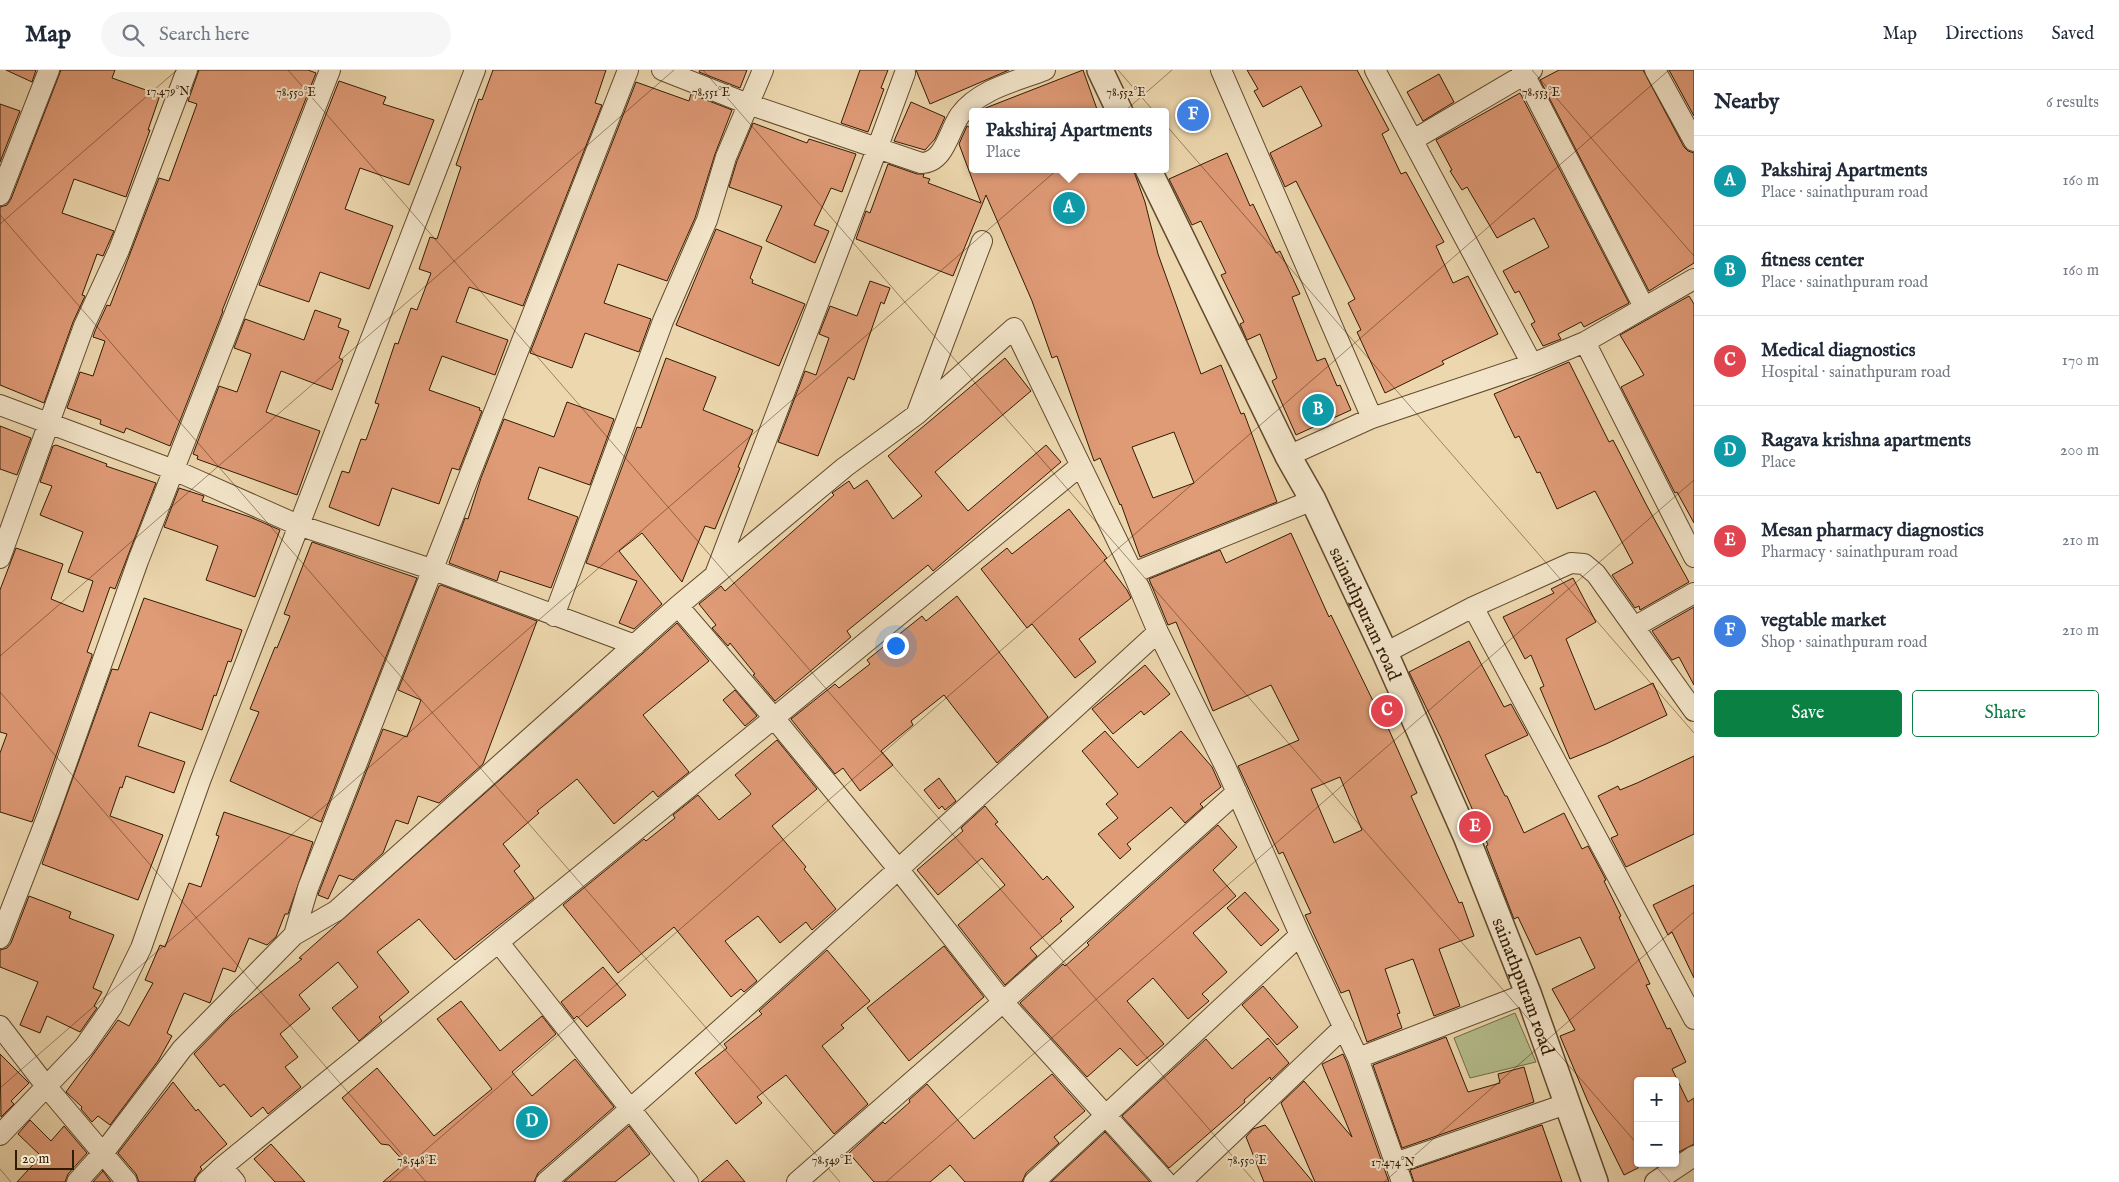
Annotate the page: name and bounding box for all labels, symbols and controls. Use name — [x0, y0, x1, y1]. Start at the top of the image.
search box — [101, 12, 451, 57]
text: Map — [25, 19, 71, 50]
icon: search — [119, 21, 147, 49]
text: Search here — [159, 23, 250, 47]
text: Map — [1883, 23, 1917, 46]
text: Directions — [1945, 23, 2023, 46]
text: Saved — [2051, 23, 2094, 46]
text: 17.479°N — [146, 84, 190, 99]
text: 78.550°E — [276, 85, 316, 100]
text: 78.551°E — [692, 85, 730, 100]
text: 78.552°E — [1106, 85, 1146, 100]
text: 78.553°E — [1522, 85, 1560, 100]
text: Nearby — [1714, 89, 1779, 116]
text: 6 results — [2046, 93, 2099, 113]
pin: F — [1177, 96, 1209, 134]
popup — [969, 108, 1169, 173]
text: Pakshiraj Apartments — [986, 119, 1152, 143]
text: Place — [986, 143, 1021, 163]
text: Pakshiraj Apartments — [1761, 159, 1927, 183]
text: A — [1725, 171, 1735, 191]
text: 160 m — [2063, 171, 2099, 191]
text: Place · sainathpuram road — [1761, 183, 1928, 203]
pin: A — [1053, 189, 1085, 227]
text: fitness center — [1761, 249, 1864, 273]
text: B — [1725, 261, 1735, 281]
text: 160 m — [2063, 261, 2099, 281]
text: Place · sainathpuram road — [1761, 273, 1928, 293]
text: Medical diagnostics — [1761, 339, 1915, 363]
text: C — [1724, 351, 1736, 371]
text: 170 m — [2062, 351, 2099, 371]
text: Hospital · sainathpuram road — [1761, 363, 1951, 383]
pin: B — [1302, 391, 1334, 429]
text: Ragava krishna apartments — [1761, 429, 1971, 453]
text: D — [1724, 441, 1736, 461]
text: 200 m — [2060, 441, 2099, 461]
text: Place — [1761, 453, 1796, 473]
text: Mesan pharmacy diagnostics — [1761, 519, 1984, 543]
text: E — [1724, 531, 1736, 551]
text: 210 m — [2062, 531, 2099, 551]
street label: sainathpuram road — [1323, 543, 1406, 685]
text: Pharmacy · sainathpuram road — [1761, 543, 1958, 563]
text: vegtable market — [1761, 609, 1886, 633]
text: F — [1725, 621, 1735, 641]
text: 210 m — [2062, 621, 2099, 641]
your location — [883, 633, 909, 659]
text: Shop · sainathpuram road — [1761, 633, 1927, 653]
button: Save — [1714, 690, 1902, 737]
button: Share — [1912, 690, 2099, 737]
pin: C — [1371, 692, 1403, 730]
pin: E — [1459, 808, 1491, 846]
street label: sainathpuram road — [1485, 915, 1559, 1059]
map controls — [1634, 1077, 1679, 1167]
button: + — [1634, 1077, 1679, 1122]
pin: D — [516, 1103, 548, 1141]
button: − — [1634, 1122, 1679, 1167]
scale bar — [15, 1147, 74, 1170]
text: 20 m — [22, 1150, 49, 1168]
text: 78.548°E — [397, 1153, 437, 1168]
text: 78.549°E — [812, 1153, 852, 1168]
text: 78.550°E — [1227, 1153, 1267, 1168]
text: 17.474°N — [1371, 1155, 1416, 1170]

